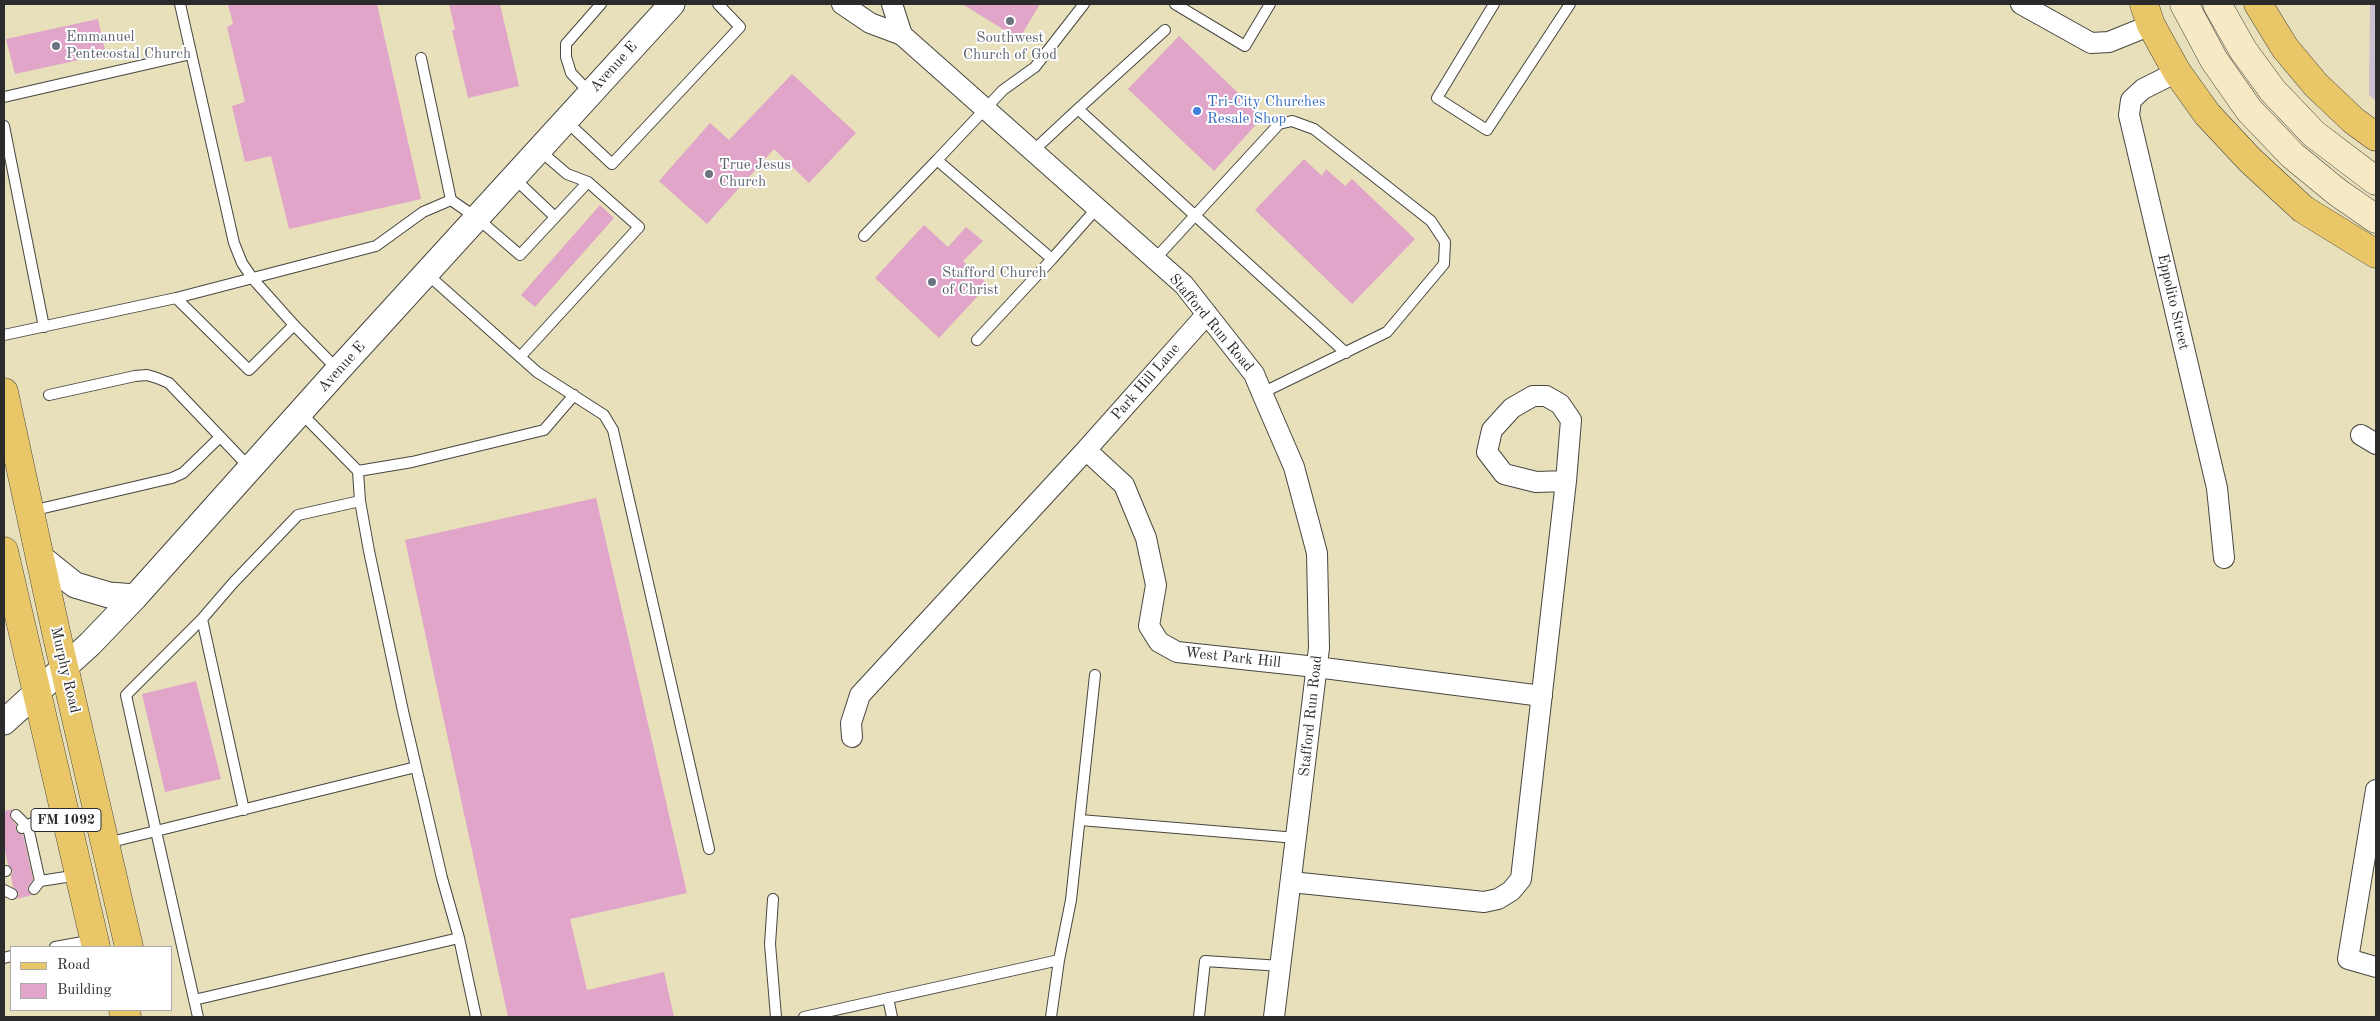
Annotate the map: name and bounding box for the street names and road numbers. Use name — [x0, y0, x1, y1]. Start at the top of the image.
street label: Avenue E — [587, 38, 641, 96]
street label: Eppolito Street — [2153, 252, 2193, 352]
street label: Stafford Run Road — [1165, 271, 1257, 375]
street label: Avenue E — [315, 338, 369, 396]
street label: Park Hill Lane — [1108, 340, 1184, 424]
street label: Murphy Road — [46, 625, 84, 715]
street label: West Park Hill — [1184, 644, 1282, 672]
street label: Stafford Run Road — [1296, 654, 1326, 778]
road number: FM 1092 — [31, 808, 101, 832]

